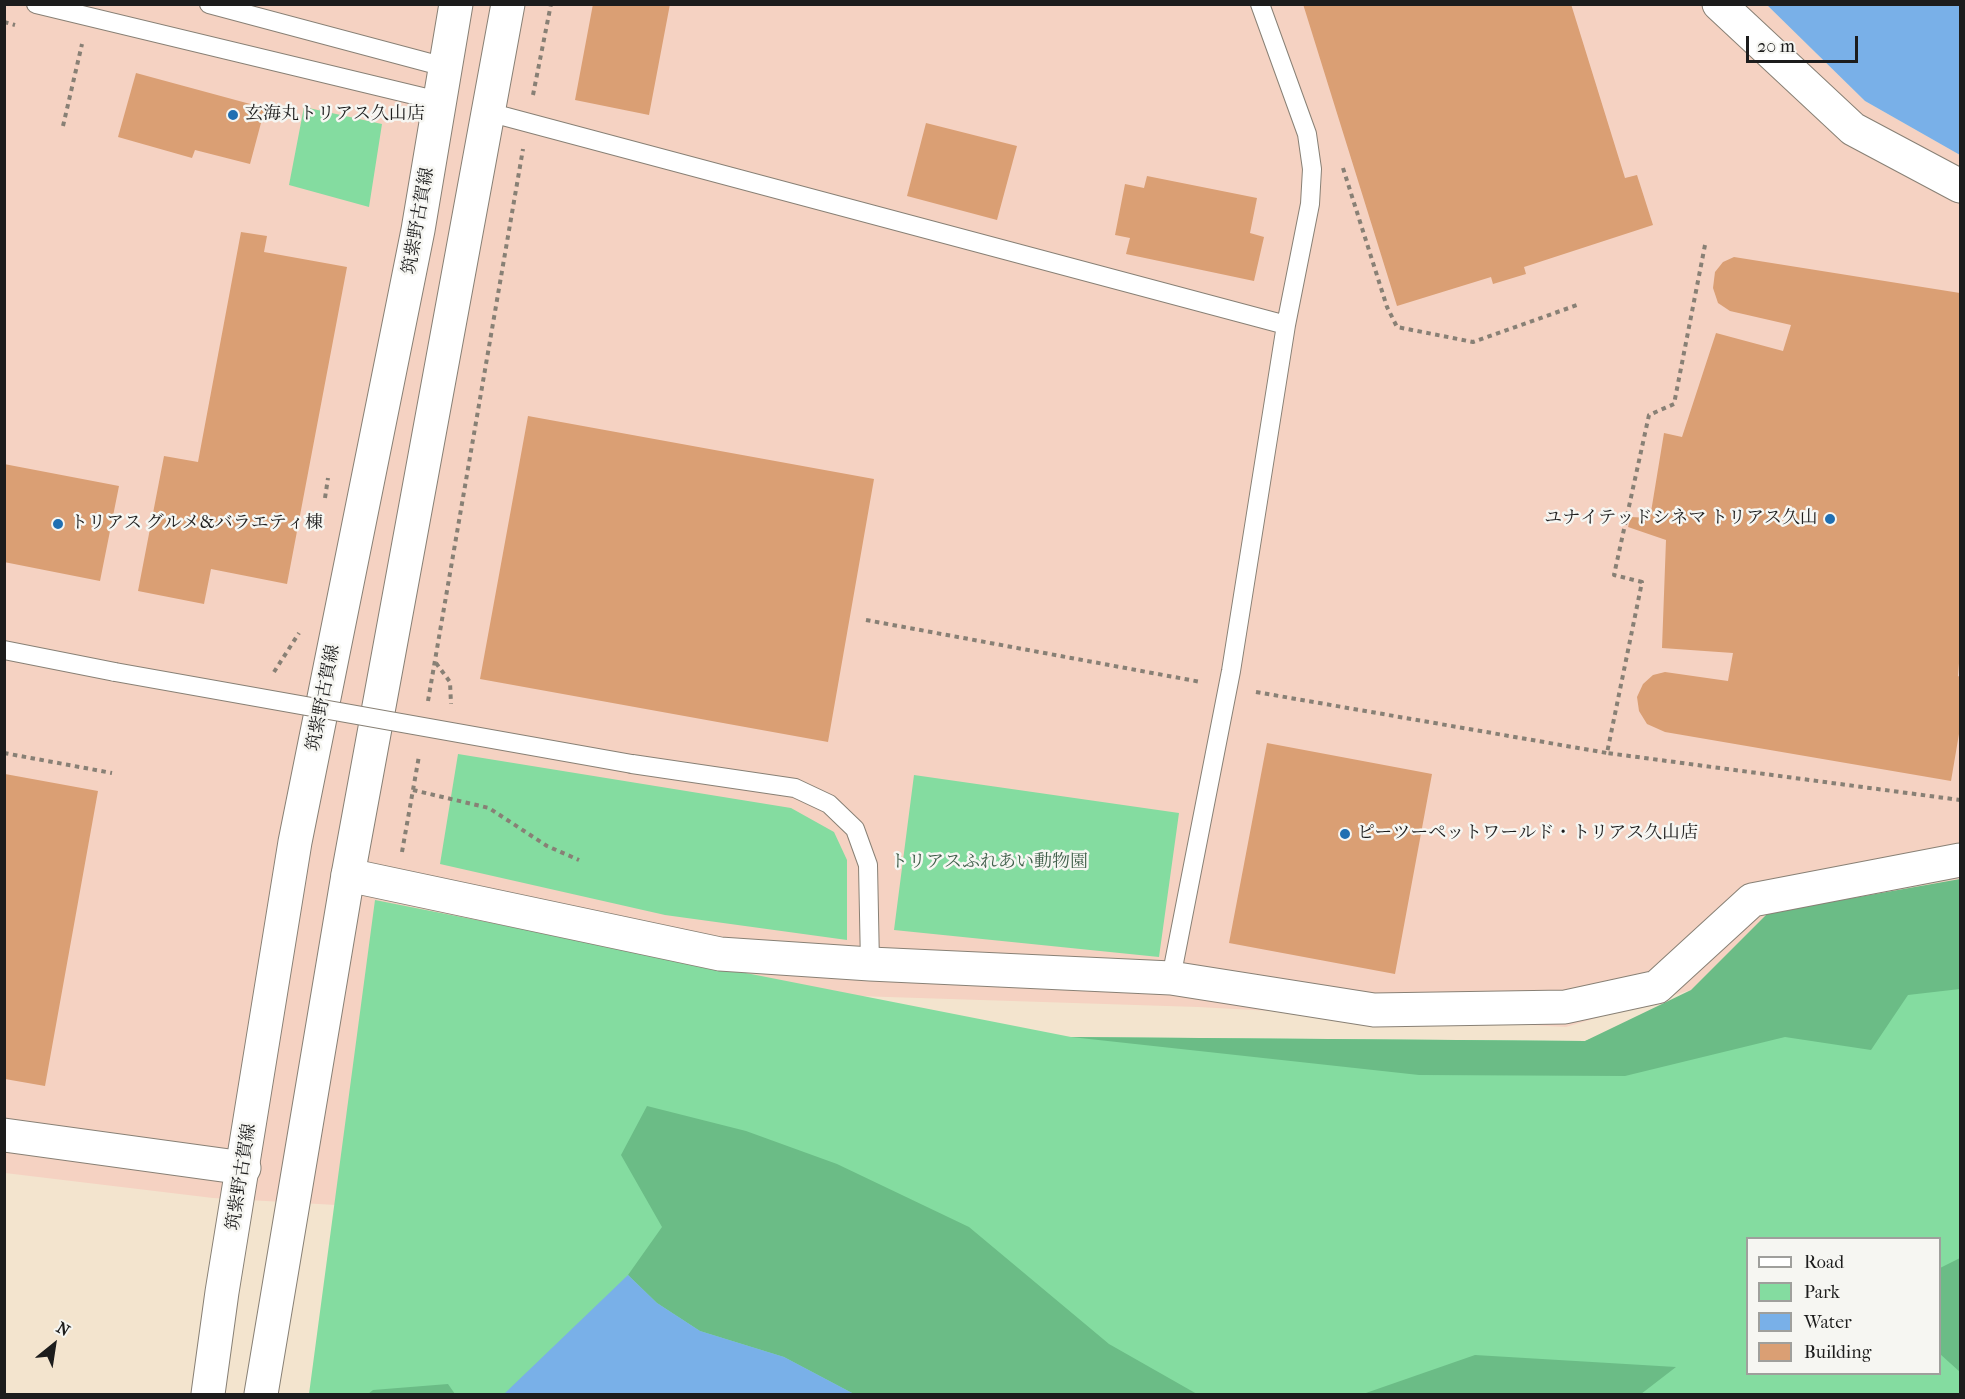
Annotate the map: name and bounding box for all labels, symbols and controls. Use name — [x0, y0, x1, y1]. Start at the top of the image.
scale bar — [1749, 24, 1862, 62]
text: 20 m — [1757, 36, 1795, 57]
place label: 玄海丸トリアス久山店 — [245, 104, 425, 126]
marker: 玄海丸トリアス久山店 — [226, 108, 240, 122]
street label: 筑紫野古賀線 — [399, 166, 439, 276]
place label: ユナイテッドシネマ トリアス久山 — [1544, 508, 1818, 530]
marker: ユナイテッドシネマ トリアス久山 — [1823, 512, 1837, 526]
place label: トリアス グルメ&バラエティ棟 — [70, 513, 323, 535]
marker: トリアス グルメ&バラエティ棟 — [51, 517, 65, 531]
street label: 筑紫野古賀線 — [303, 643, 345, 753]
place label: ピーツーペットワールド・トリアス久山店 — [1357, 823, 1698, 845]
marker: ピーツーペットワールド・トリアス久山店 — [1338, 827, 1352, 841]
park label: トリアスふれあい動物園 — [890, 852, 1088, 874]
street label: 筑紫野古賀線 — [223, 1122, 261, 1232]
legend — [1746, 1237, 1941, 1375]
text: Road — [1804, 1252, 1844, 1273]
text: Park — [1804, 1282, 1840, 1303]
text: Water — [1804, 1312, 1852, 1333]
north arrow — [24, 1315, 84, 1375]
text: N — [53, 1318, 73, 1340]
text: Building — [1804, 1342, 1871, 1363]

